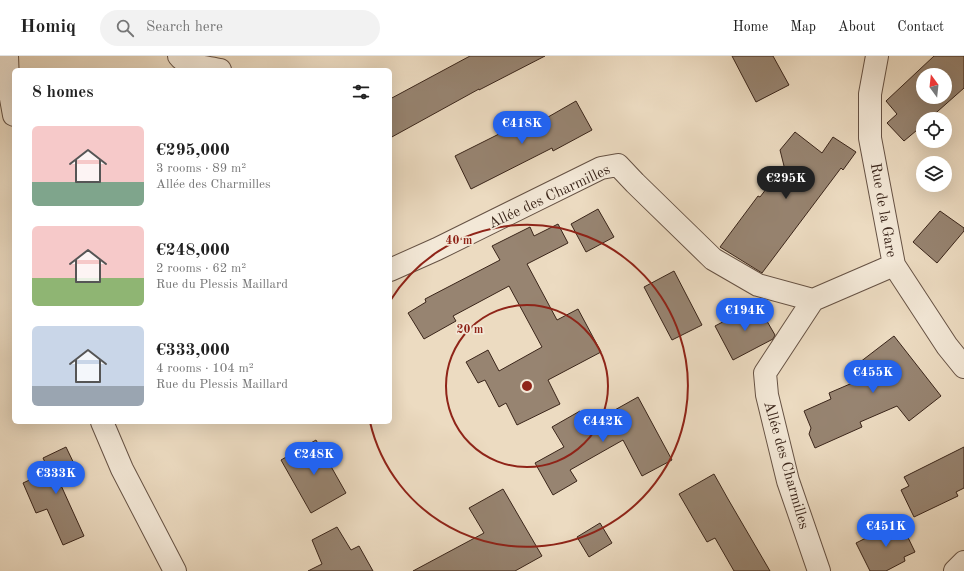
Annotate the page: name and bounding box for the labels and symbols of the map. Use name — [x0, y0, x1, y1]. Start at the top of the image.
north arrow — [916, 68, 952, 104]
pin: €418K — [494, 111, 550, 145]
street label: Rue de la Gare — [867, 162, 898, 259]
street label: Allée des Charmilles — [487, 163, 613, 232]
pin: €295K — [758, 166, 814, 200]
text: 40 m — [446, 235, 473, 247]
pin: €194K — [717, 298, 773, 332]
text: 20 m — [457, 324, 484, 336]
pin: €455K — [845, 360, 901, 394]
centre of rings — [520, 379, 534, 393]
street label: Allée des Charmilles — [760, 400, 811, 531]
pin: €442K — [575, 409, 631, 443]
pin: €248K — [286, 442, 342, 476]
pin: €333K — [28, 461, 84, 495]
pin: €451K — [858, 514, 914, 548]

